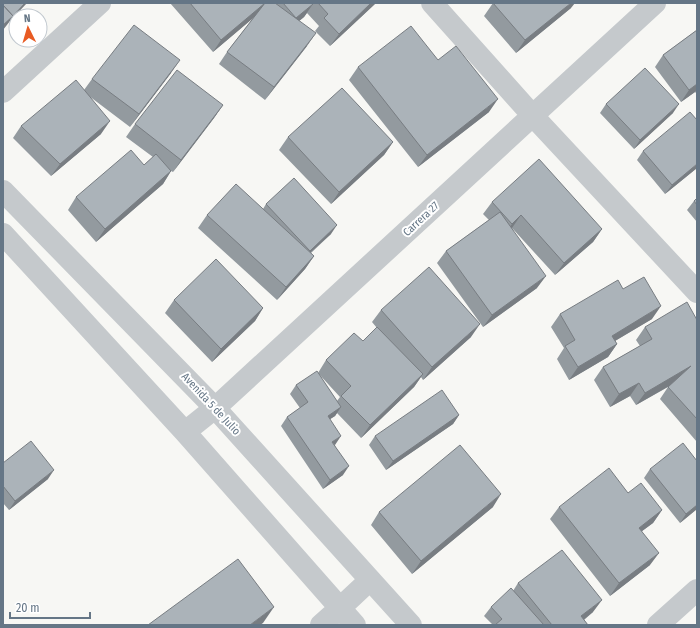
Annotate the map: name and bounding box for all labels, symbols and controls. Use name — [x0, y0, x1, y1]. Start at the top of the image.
north arrow — [8, 8, 48, 48]
text: N — [23, 12, 31, 25]
street label: Carrera 27 — [400, 199, 442, 239]
street label: Avenida 5 de Julio — [179, 370, 243, 438]
scale bar — [10, 594, 90, 620]
text: 20 m — [16, 601, 40, 615]

